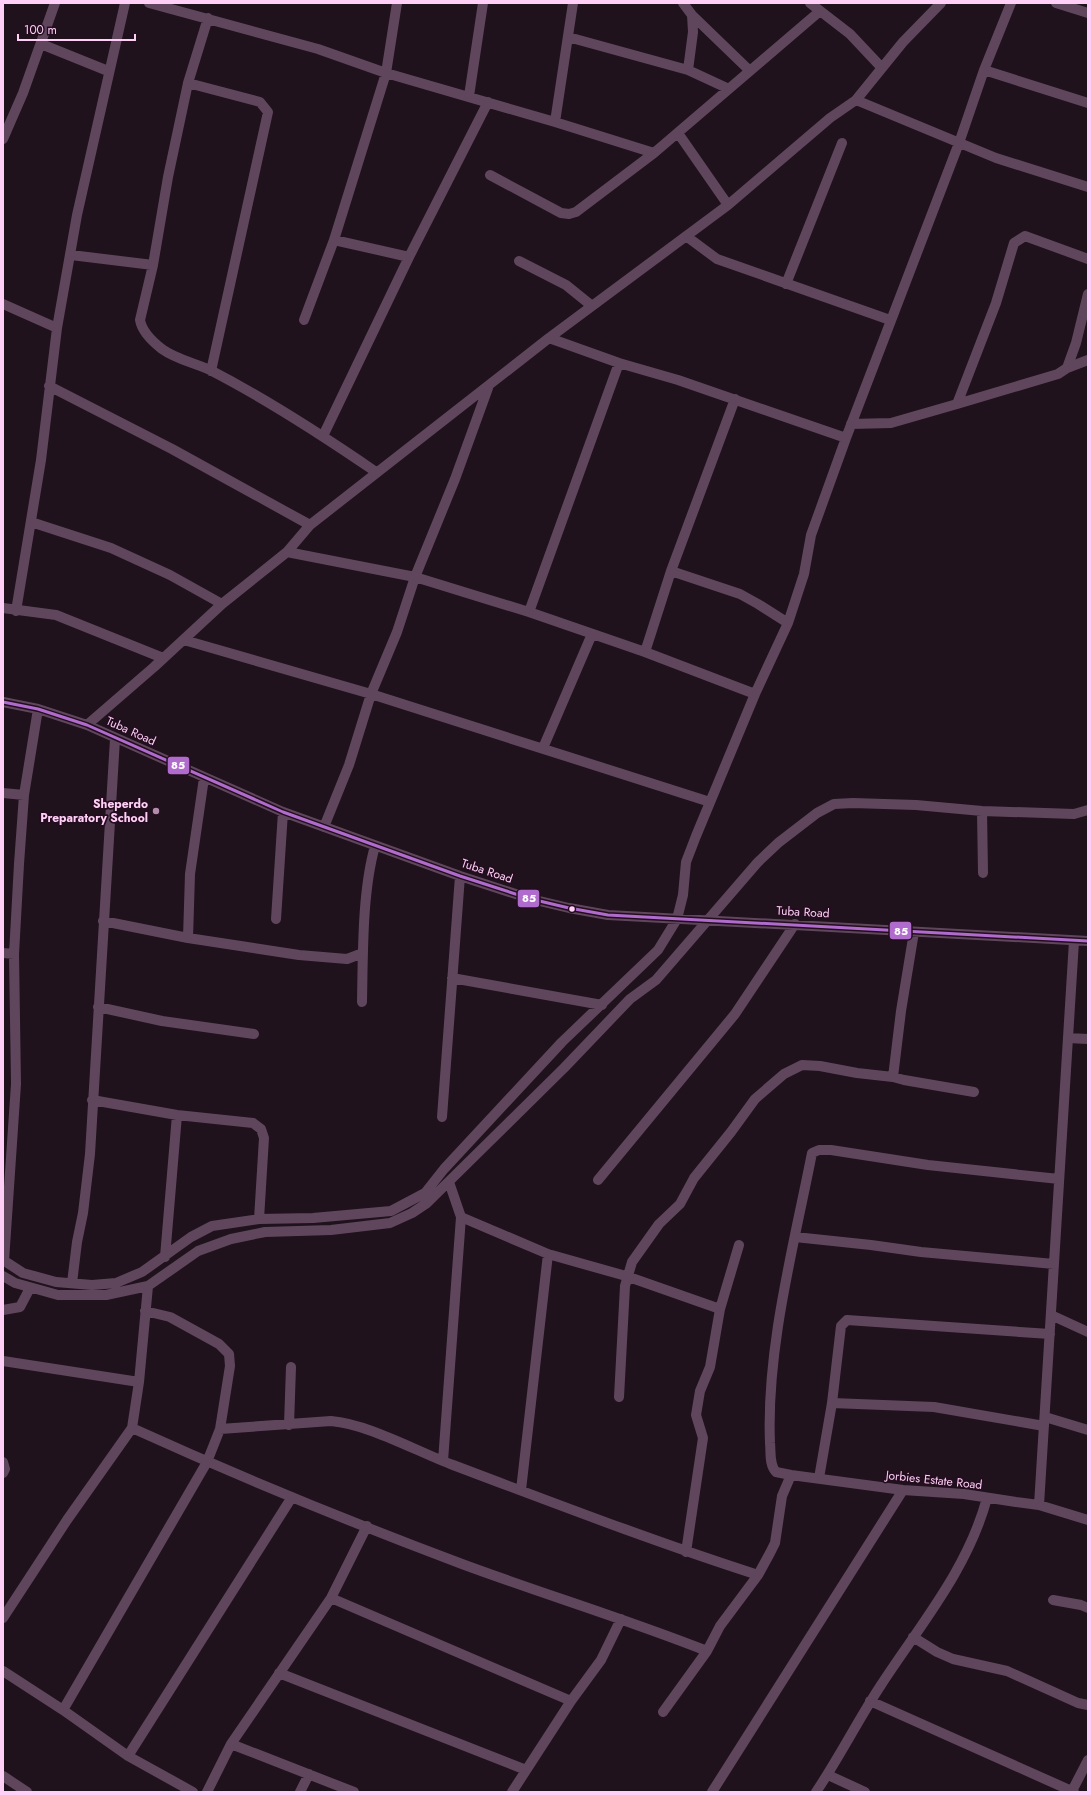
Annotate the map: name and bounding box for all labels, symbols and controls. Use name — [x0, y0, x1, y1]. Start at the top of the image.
scale bar — [18, 16, 135, 42]
text: 100 m — [24, 21, 57, 39]
street label: Tuba Road — [103, 712, 159, 750]
line badge: 85 — [167, 756, 190, 775]
text: 85 — [171, 757, 185, 773]
place label: Sheperdo Preparatory School — [40, 795, 148, 827]
marker: Sheperdo Preparatory School — [151, 806, 161, 816]
street label: Tuba Road — [459, 854, 515, 888]
line badge: 85 — [517, 889, 540, 908]
text: 85 — [522, 890, 536, 906]
street label: Tuba Road — [776, 902, 830, 922]
unlabelled marker — [567, 904, 577, 914]
line badge: 85 — [889, 921, 912, 940]
text: 85 — [894, 923, 908, 939]
street label: Jorbies Estate Road — [883, 1466, 983, 1494]

